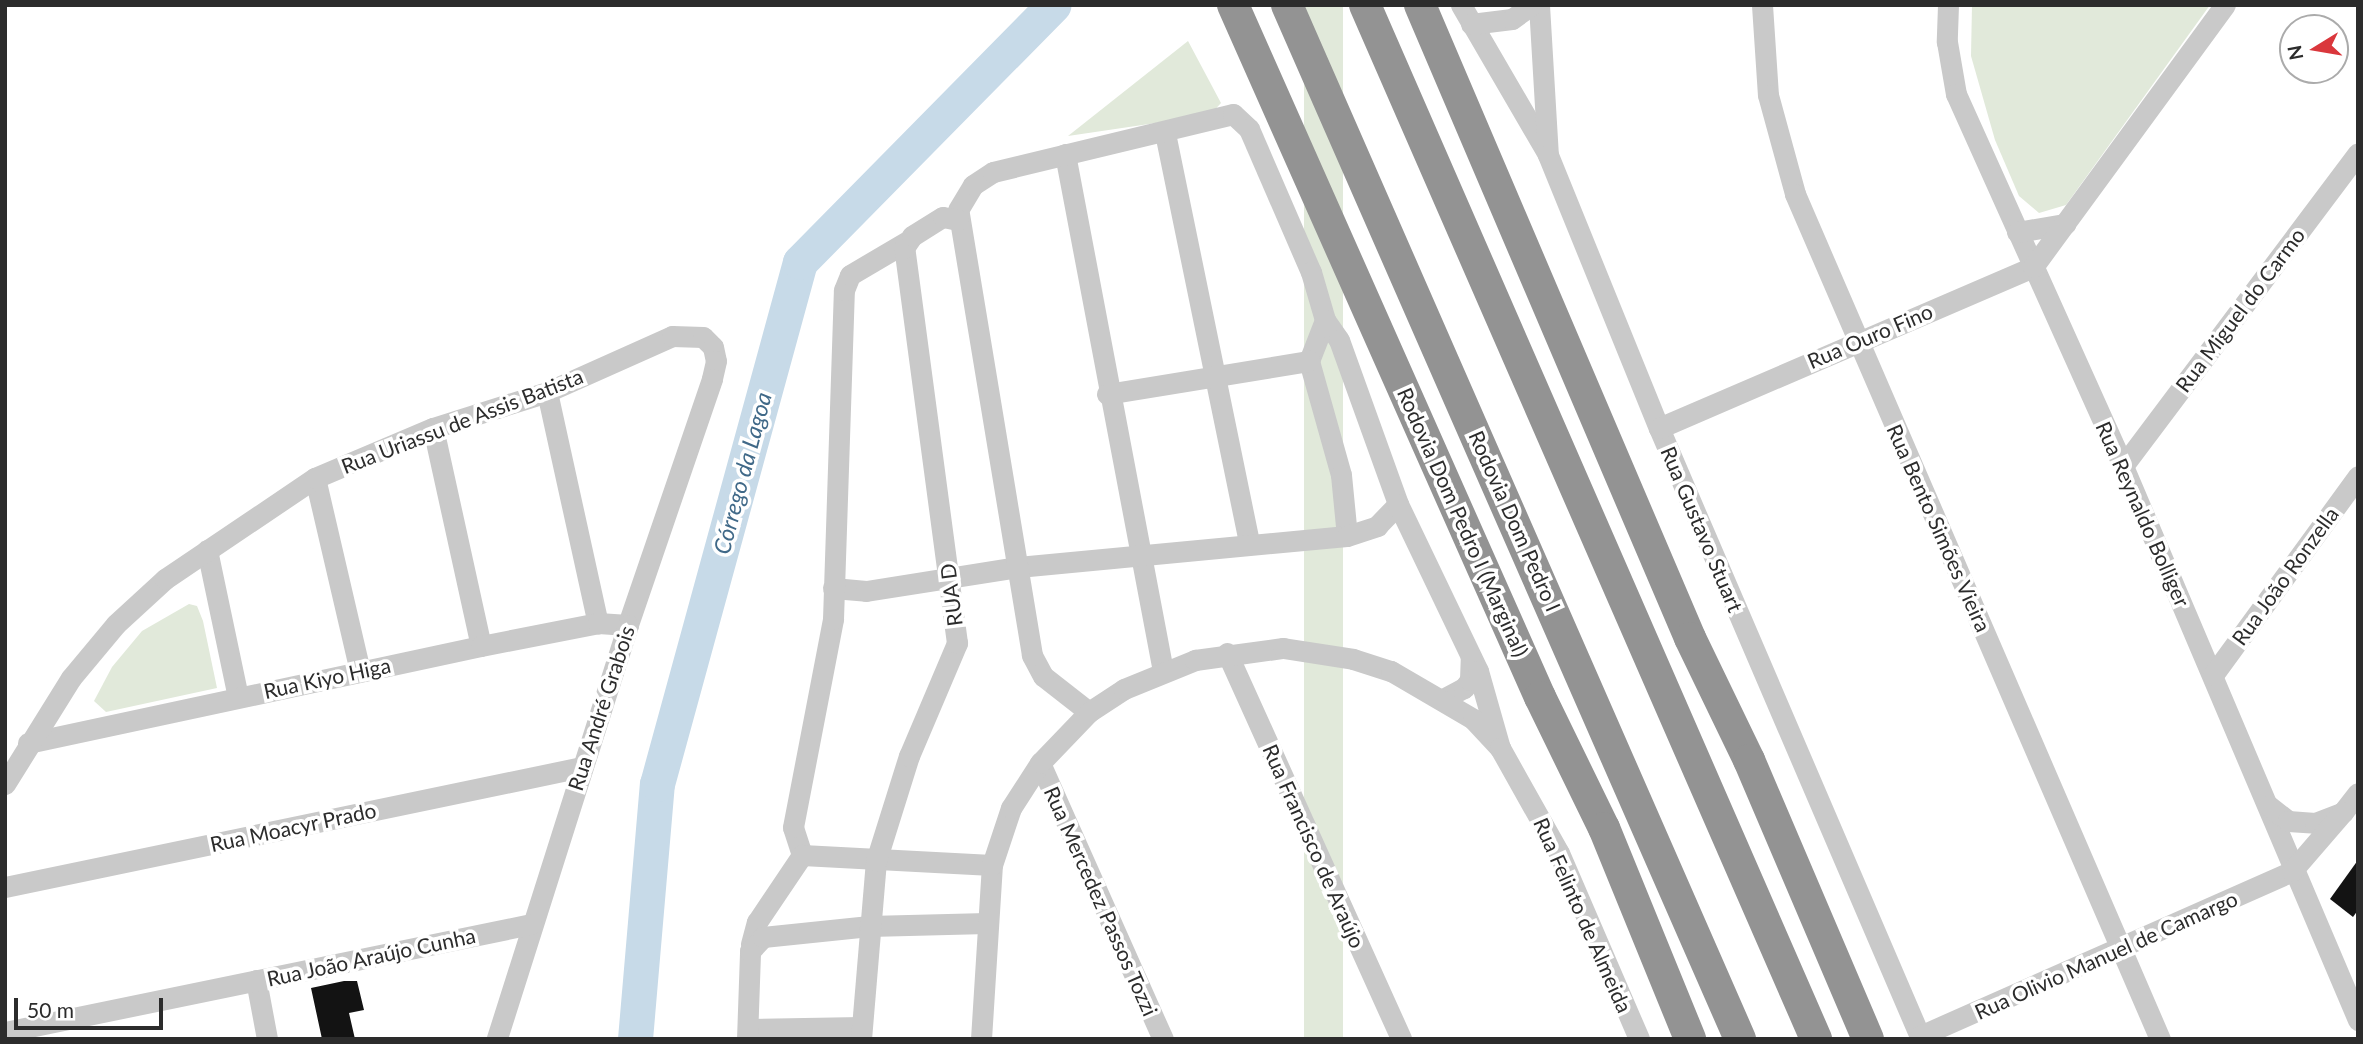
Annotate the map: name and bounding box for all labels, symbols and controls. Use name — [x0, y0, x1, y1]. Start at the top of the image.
north arrow — [2279, 14, 2349, 84]
text: N — [2282, 43, 2308, 62]
street label: Rua Miguel do Carmo — [2170, 223, 2310, 397]
street label: Rua Ouro Fino — [1804, 298, 1936, 374]
street label: Rua Uriassu de Assis Batista — [337, 363, 587, 479]
street label: Rodovia Dom Pedro I (Marginal) — [1392, 384, 1534, 660]
water label: Córrego da Lagoa — [707, 389, 777, 557]
street label: Rua Reynaldo Bolliger — [2091, 417, 2195, 611]
street label: Rua Bento Simões Vieira — [1882, 420, 1996, 636]
street label: Rodovia Dom Pedro I — [1464, 427, 1566, 615]
street label: Rua Gustavo Stuart — [1656, 442, 1748, 616]
street label: Rua João Ronzella — [2226, 502, 2344, 650]
street label: RUA D — [935, 562, 967, 628]
street label: Rua André Grabois — [562, 622, 640, 794]
street label: Rua Kiyo Higa — [261, 652, 393, 704]
street label: Rua Francisco de Araújo — [1258, 740, 1370, 952]
street label: Rua Mercedez Passos Tozzi — [1039, 782, 1163, 1020]
street label: Rua Moacyr Prado — [207, 797, 379, 857]
street label: Rua Felinto de Almeida — [1528, 813, 1638, 1017]
street label: Rua Olivio Manuel de Camargo — [1971, 886, 2241, 1024]
street label: Rua João Araújo Cunha — [264, 922, 478, 992]
scale bar — [18, 984, 166, 1028]
text: 50 m — [27, 997, 74, 1022]

